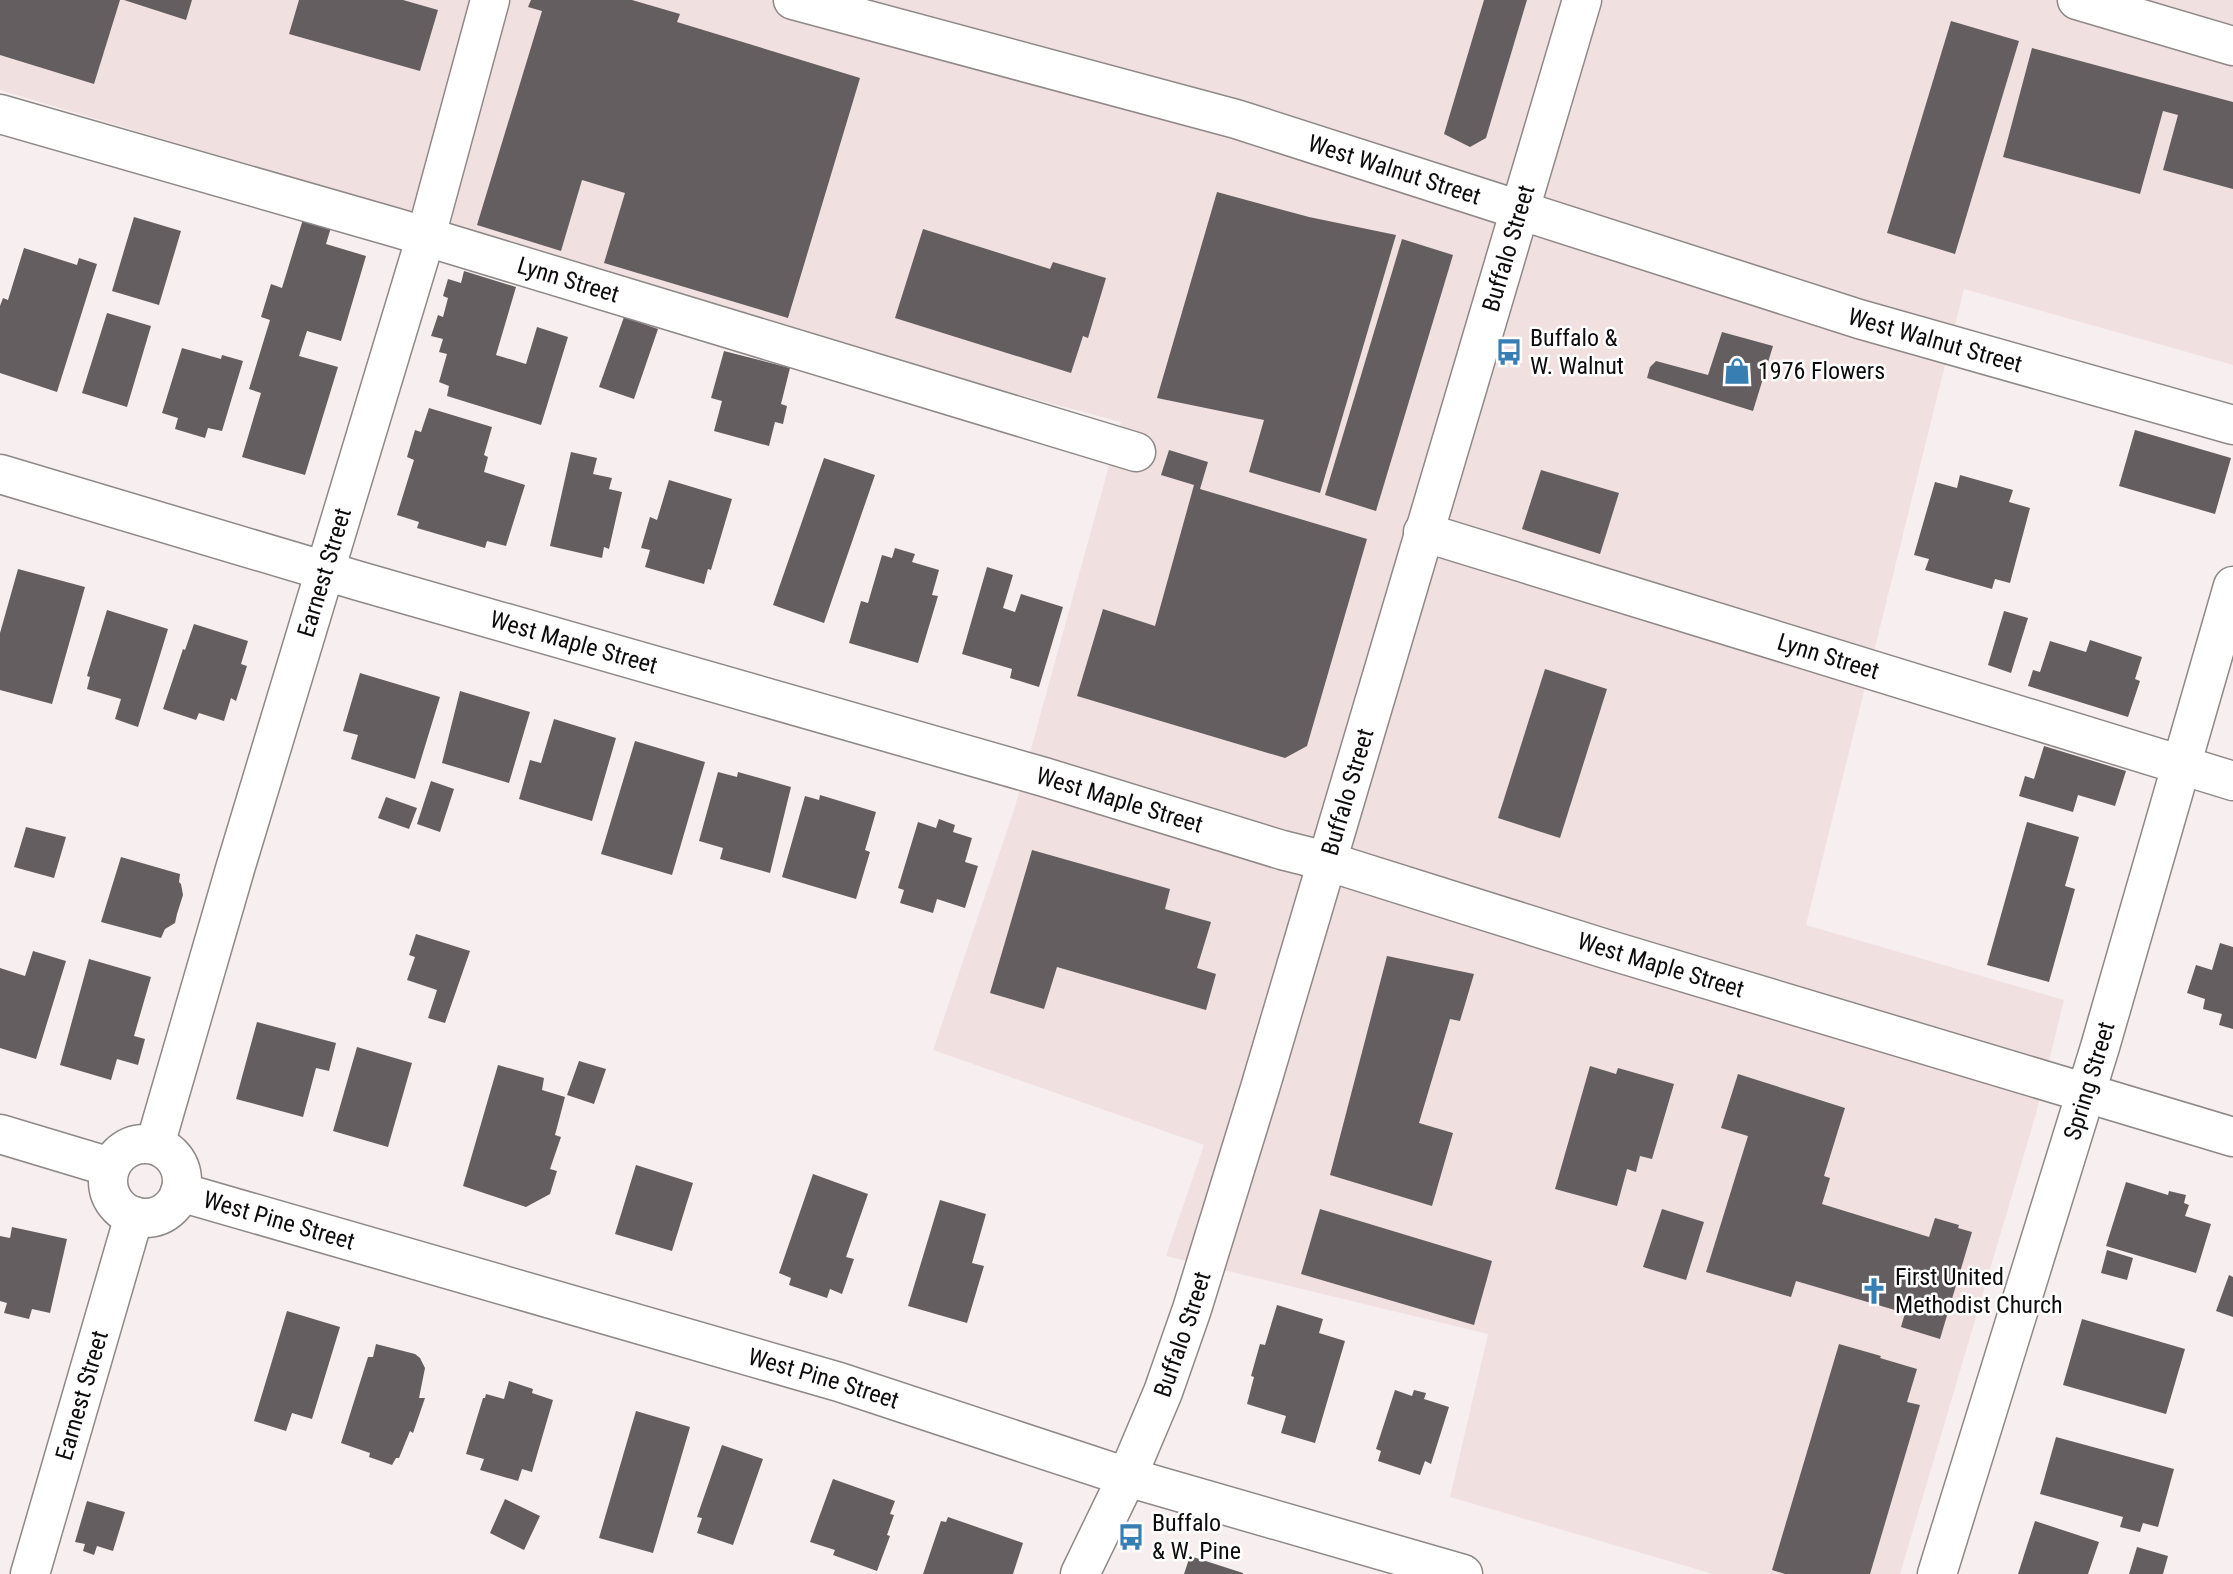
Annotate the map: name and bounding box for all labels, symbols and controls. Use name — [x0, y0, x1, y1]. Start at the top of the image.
street label: West Walnut Street — [1304, 129, 1484, 211]
street label: Buffalo Street — [1477, 182, 1541, 315]
street label: Lynn Street — [514, 251, 623, 309]
street label: West Walnut Street — [1844, 302, 2025, 379]
place label: Buffalo & W. Walnut — [1530, 324, 1624, 380]
bus stop icon: Buffalo & W. Walnut — [1494, 337, 1524, 367]
shop icon: 1976 Flowers — [1722, 356, 1752, 386]
place label: 1976 Flowers — [1758, 357, 1885, 385]
street label: Earnest Street — [292, 505, 357, 640]
street label: West Maple Street — [487, 605, 661, 680]
street label: Lynn Street — [1774, 628, 1883, 685]
street label: Buffalo Street — [1316, 725, 1380, 859]
street label: West Maple Street — [1033, 761, 1206, 839]
street label: West Maple Street — [1574, 927, 1747, 1004]
street label: Spring Street — [2058, 1019, 2121, 1144]
street label: West Pine Street — [200, 1185, 358, 1256]
place label: First United Methodist Church — [1895, 1263, 2063, 1319]
street label: Buffalo Street — [1148, 1268, 1217, 1401]
church icon: First United Methodist Church — [1859, 1276, 1889, 1306]
street label: Earnest Street — [50, 1327, 114, 1463]
street label: West Pine Street — [745, 1343, 903, 1415]
place label: Buffalo & W. Pine — [1152, 1509, 1241, 1565]
bus stop icon: Buffalo & W. Pine — [1116, 1522, 1146, 1552]

